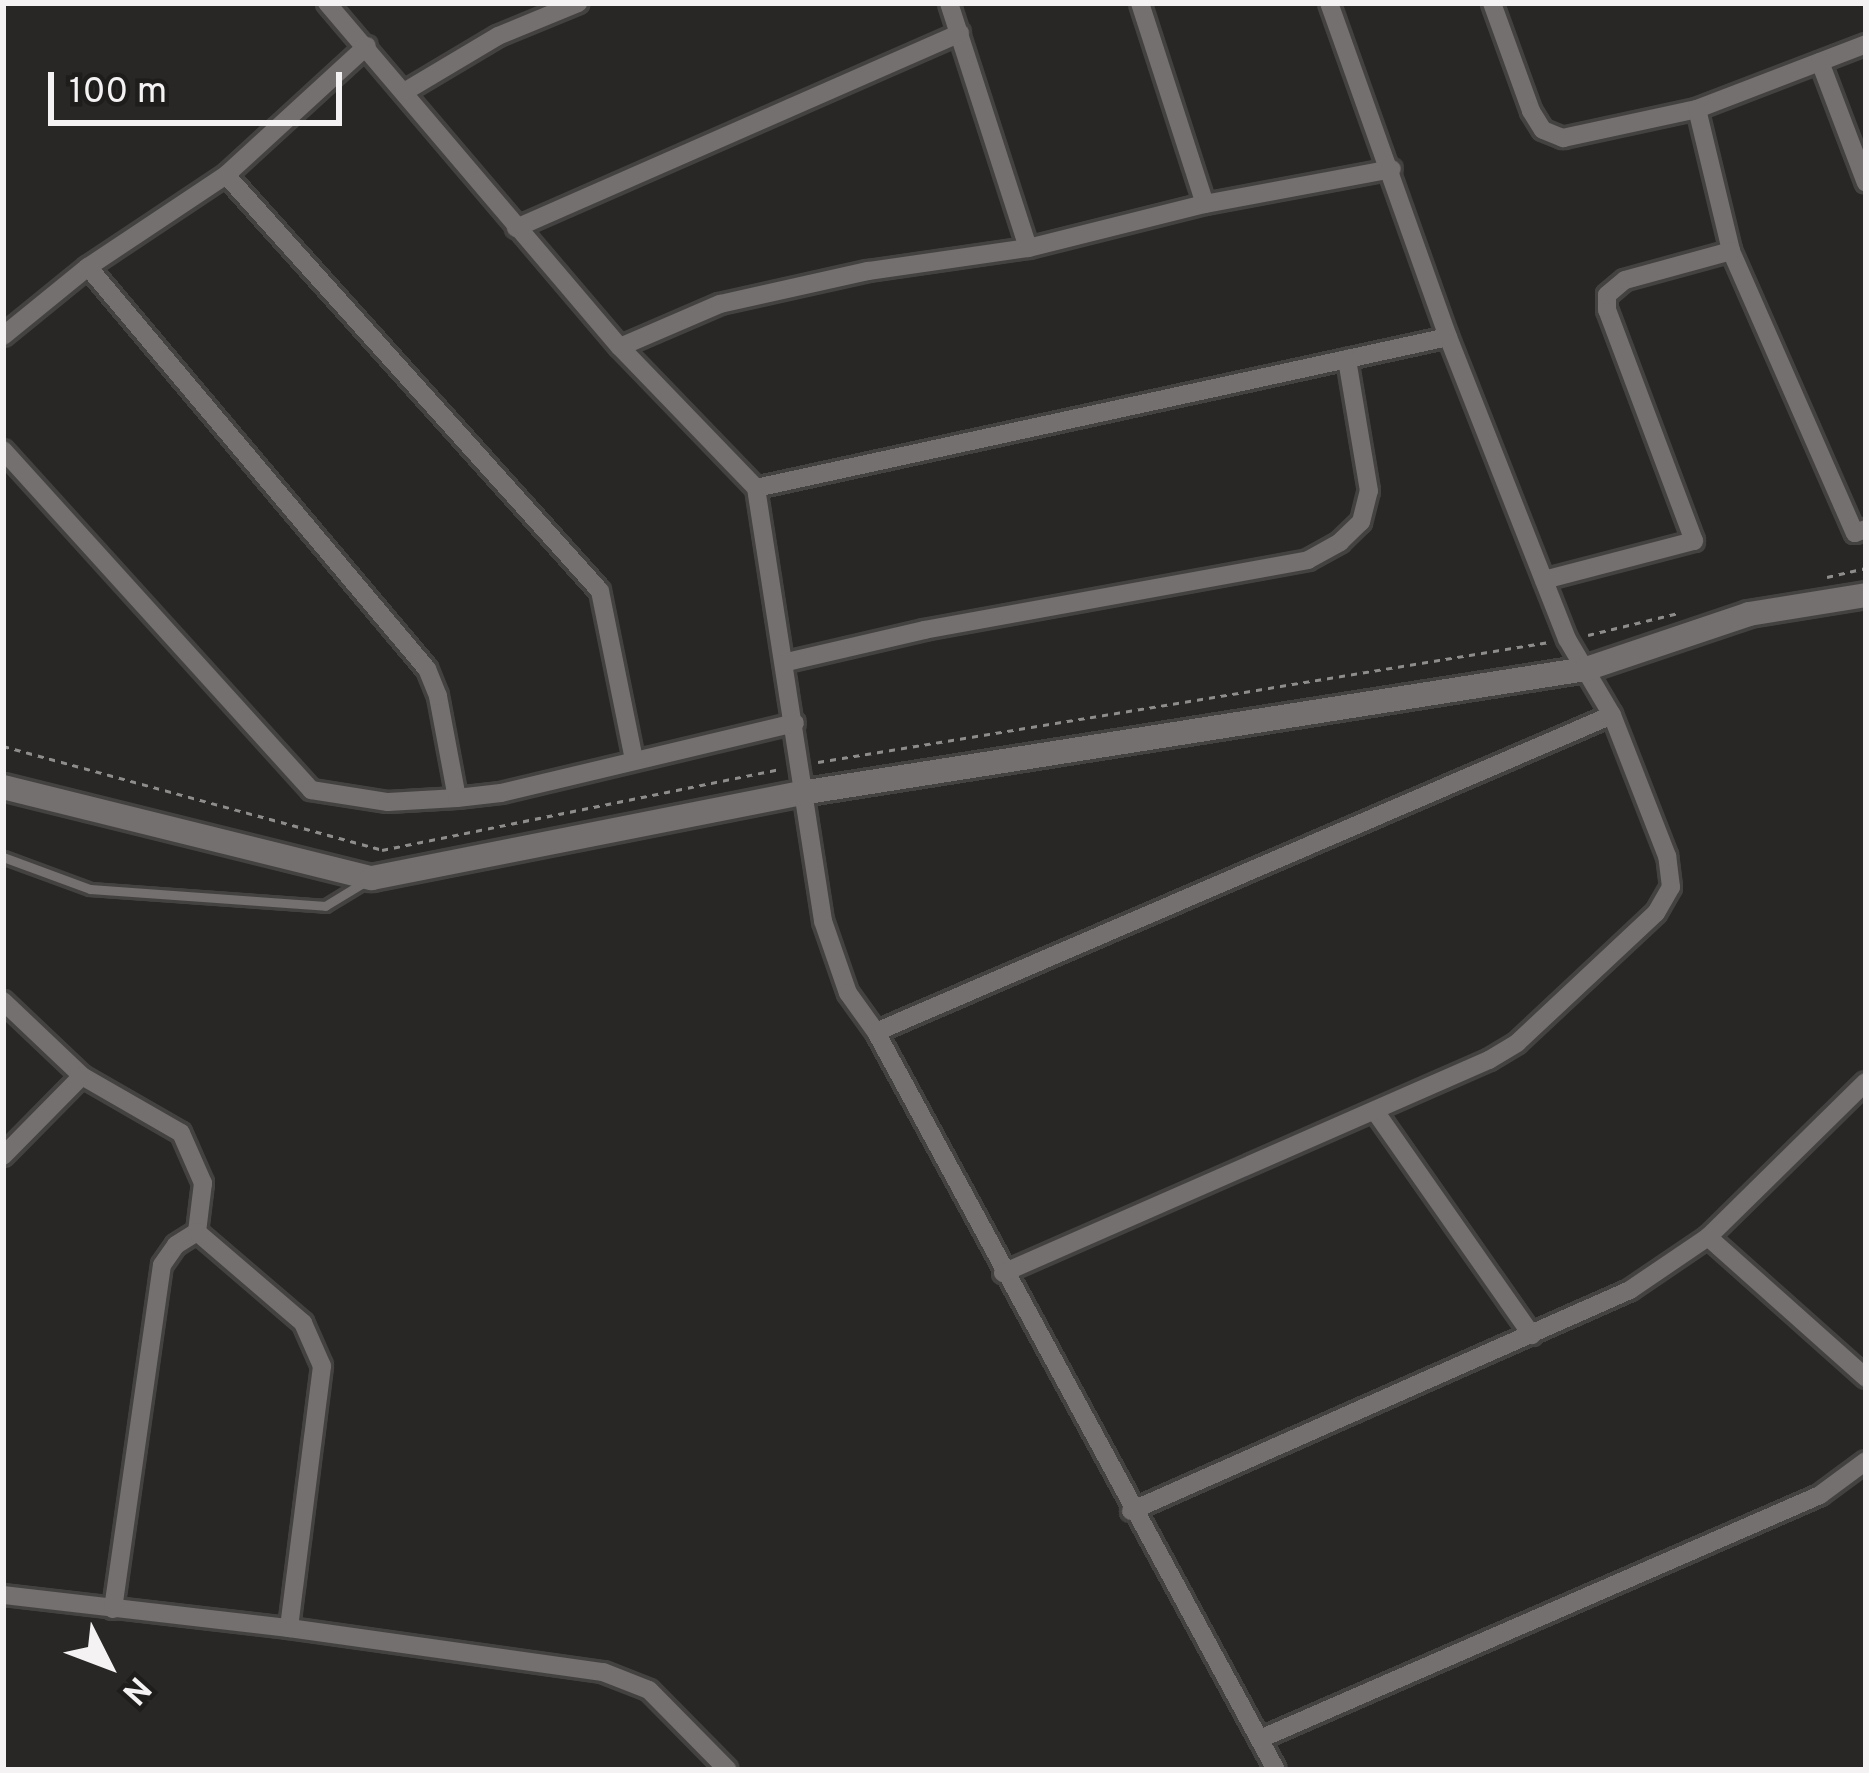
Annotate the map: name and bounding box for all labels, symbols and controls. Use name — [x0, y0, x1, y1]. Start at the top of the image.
scale bar — [54, 48, 348, 122]
text: 100 m — [69, 70, 167, 116]
north arrow — [48, 1605, 168, 1725]
text: N — [111, 1666, 158, 1712]

